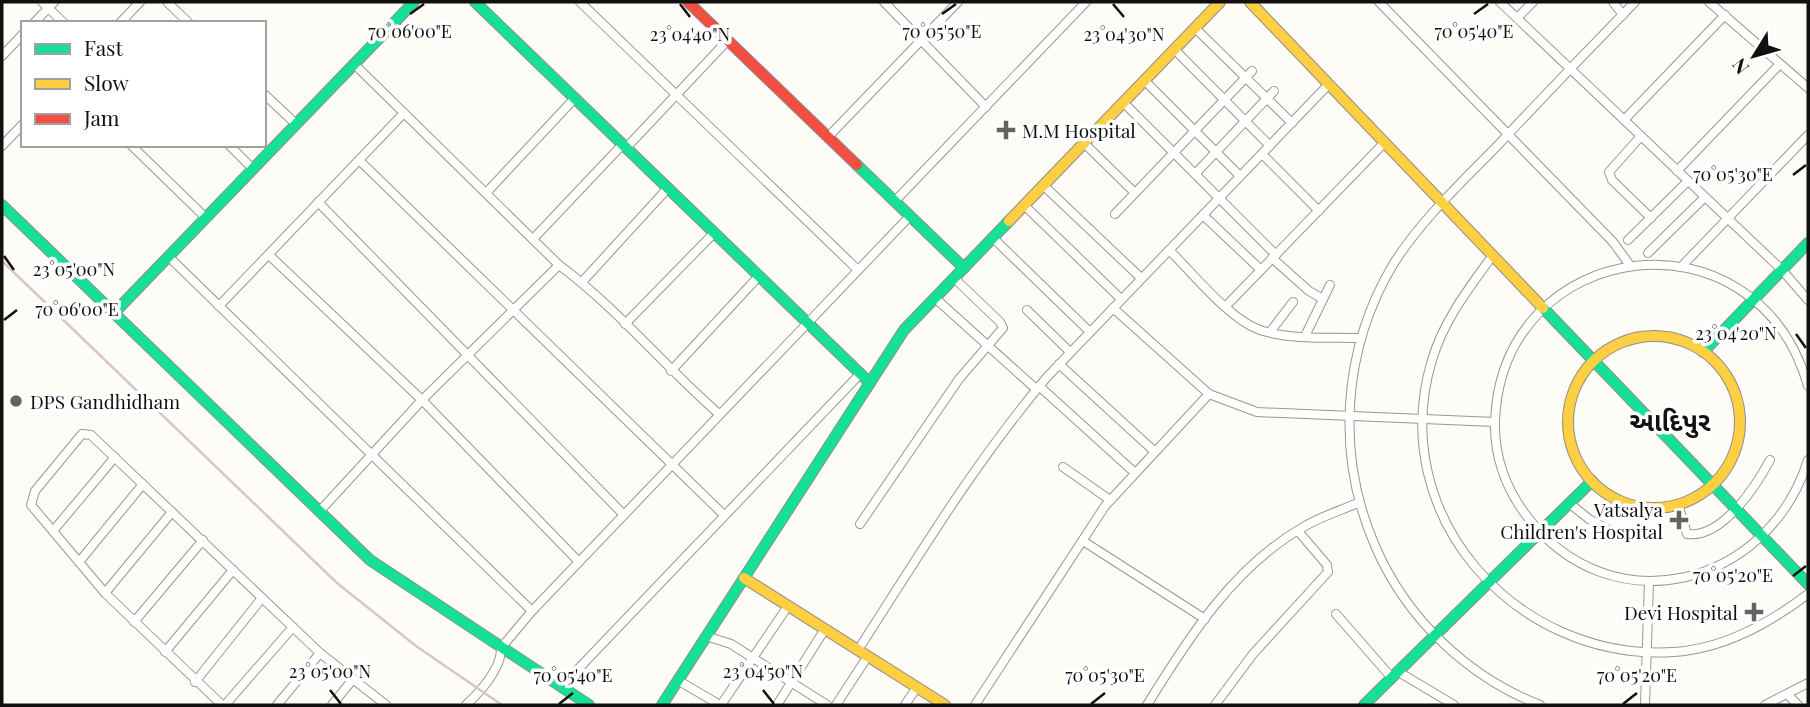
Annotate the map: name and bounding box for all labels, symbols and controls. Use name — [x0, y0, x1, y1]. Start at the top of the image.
text: 70°06'00"E — [368, 19, 452, 43]
text: 70°05'50"E — [903, 19, 982, 43]
text: 70°05'40"E — [1434, 19, 1514, 43]
legend — [21, 21, 266, 147]
north arrow — [1719, 21, 1789, 91]
text: 23°04'40"N — [650, 22, 731, 46]
text: 23°04'30"N — [1083, 22, 1165, 46]
text: Fast — [84, 33, 123, 61]
text: N — [1725, 53, 1754, 80]
text: Slow — [84, 68, 129, 96]
text: Jam — [83, 103, 120, 131]
place label: M.M Hospital — [1022, 117, 1136, 143]
marker: M.M Hospital — [996, 120, 1016, 140]
text: 70°05'30"E — [1693, 162, 1773, 186]
text: 23°05'00"N — [33, 257, 116, 281]
text: 70°06'00"E — [35, 297, 119, 321]
text: 23°04'20"N — [1695, 321, 1777, 345]
place label: DPS Gandhidham — [30, 388, 180, 414]
marker: DPS Gandhidham — [8, 393, 24, 409]
district label: આદિપુર — [1630, 403, 1711, 438]
place label: Vatsalya Children's Hospital — [1500, 496, 1664, 544]
marker: Vatsalya Children's Hospital — [1669, 510, 1689, 530]
text: 70°05'20"E — [1693, 563, 1773, 587]
place label: Devi Hospital — [1624, 599, 1739, 625]
marker: Devi Hospital — [1744, 602, 1764, 622]
text: 23°05'00"N — [289, 659, 372, 683]
text: 23°04'50"N — [723, 659, 803, 683]
text: 70°05'40"E — [533, 663, 613, 687]
text: 70°05'30"E — [1065, 663, 1145, 687]
text: 70°05'20"E — [1597, 663, 1677, 687]

